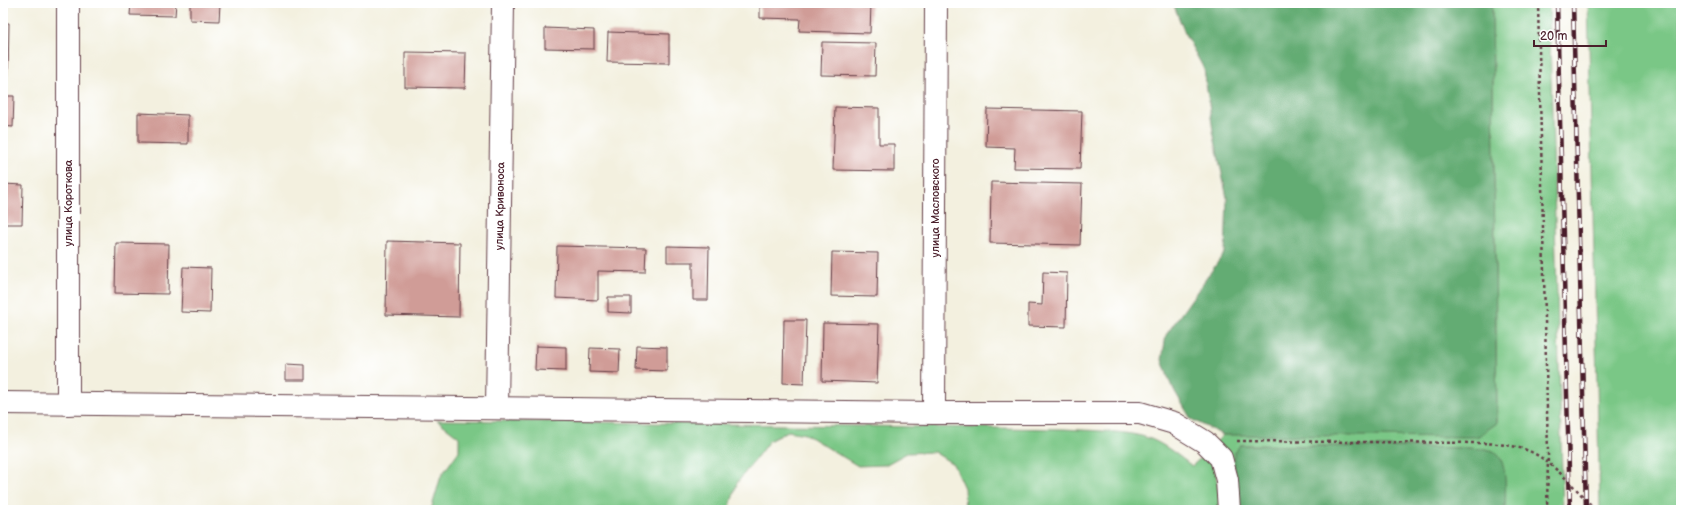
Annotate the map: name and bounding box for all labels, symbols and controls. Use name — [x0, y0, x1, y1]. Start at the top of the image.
scale bar — [1534, 22, 1606, 48]
text: 20 m — [1540, 29, 1567, 44]
street label: улица Масловского — [929, 158, 942, 257]
street label: улица Короткова — [62, 159, 75, 246]
street label: улица Кривоноса — [493, 161, 507, 250]

